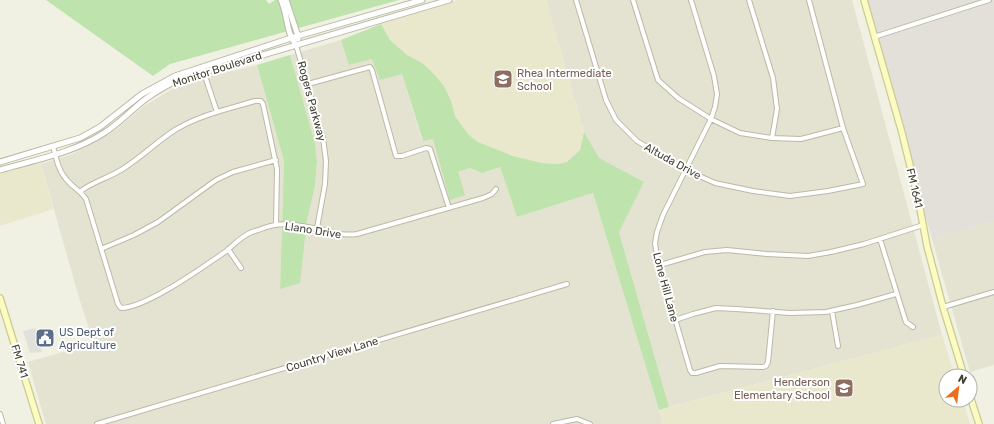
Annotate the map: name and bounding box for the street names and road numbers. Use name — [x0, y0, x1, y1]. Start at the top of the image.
street label: Monitor Boulevard — [171, 49, 263, 90]
street label: Rogers Parkway — [295, 60, 328, 143]
street label: Altuda Drive — [642, 141, 703, 182]
street label: FM 1641 — [904, 167, 925, 209]
street label: Llano Drive — [284, 220, 342, 241]
street label: Lone Hill Lane — [650, 251, 681, 323]
street label: Country View Lane — [284, 334, 380, 375]
street label: FM 741 — [8, 343, 31, 380]

